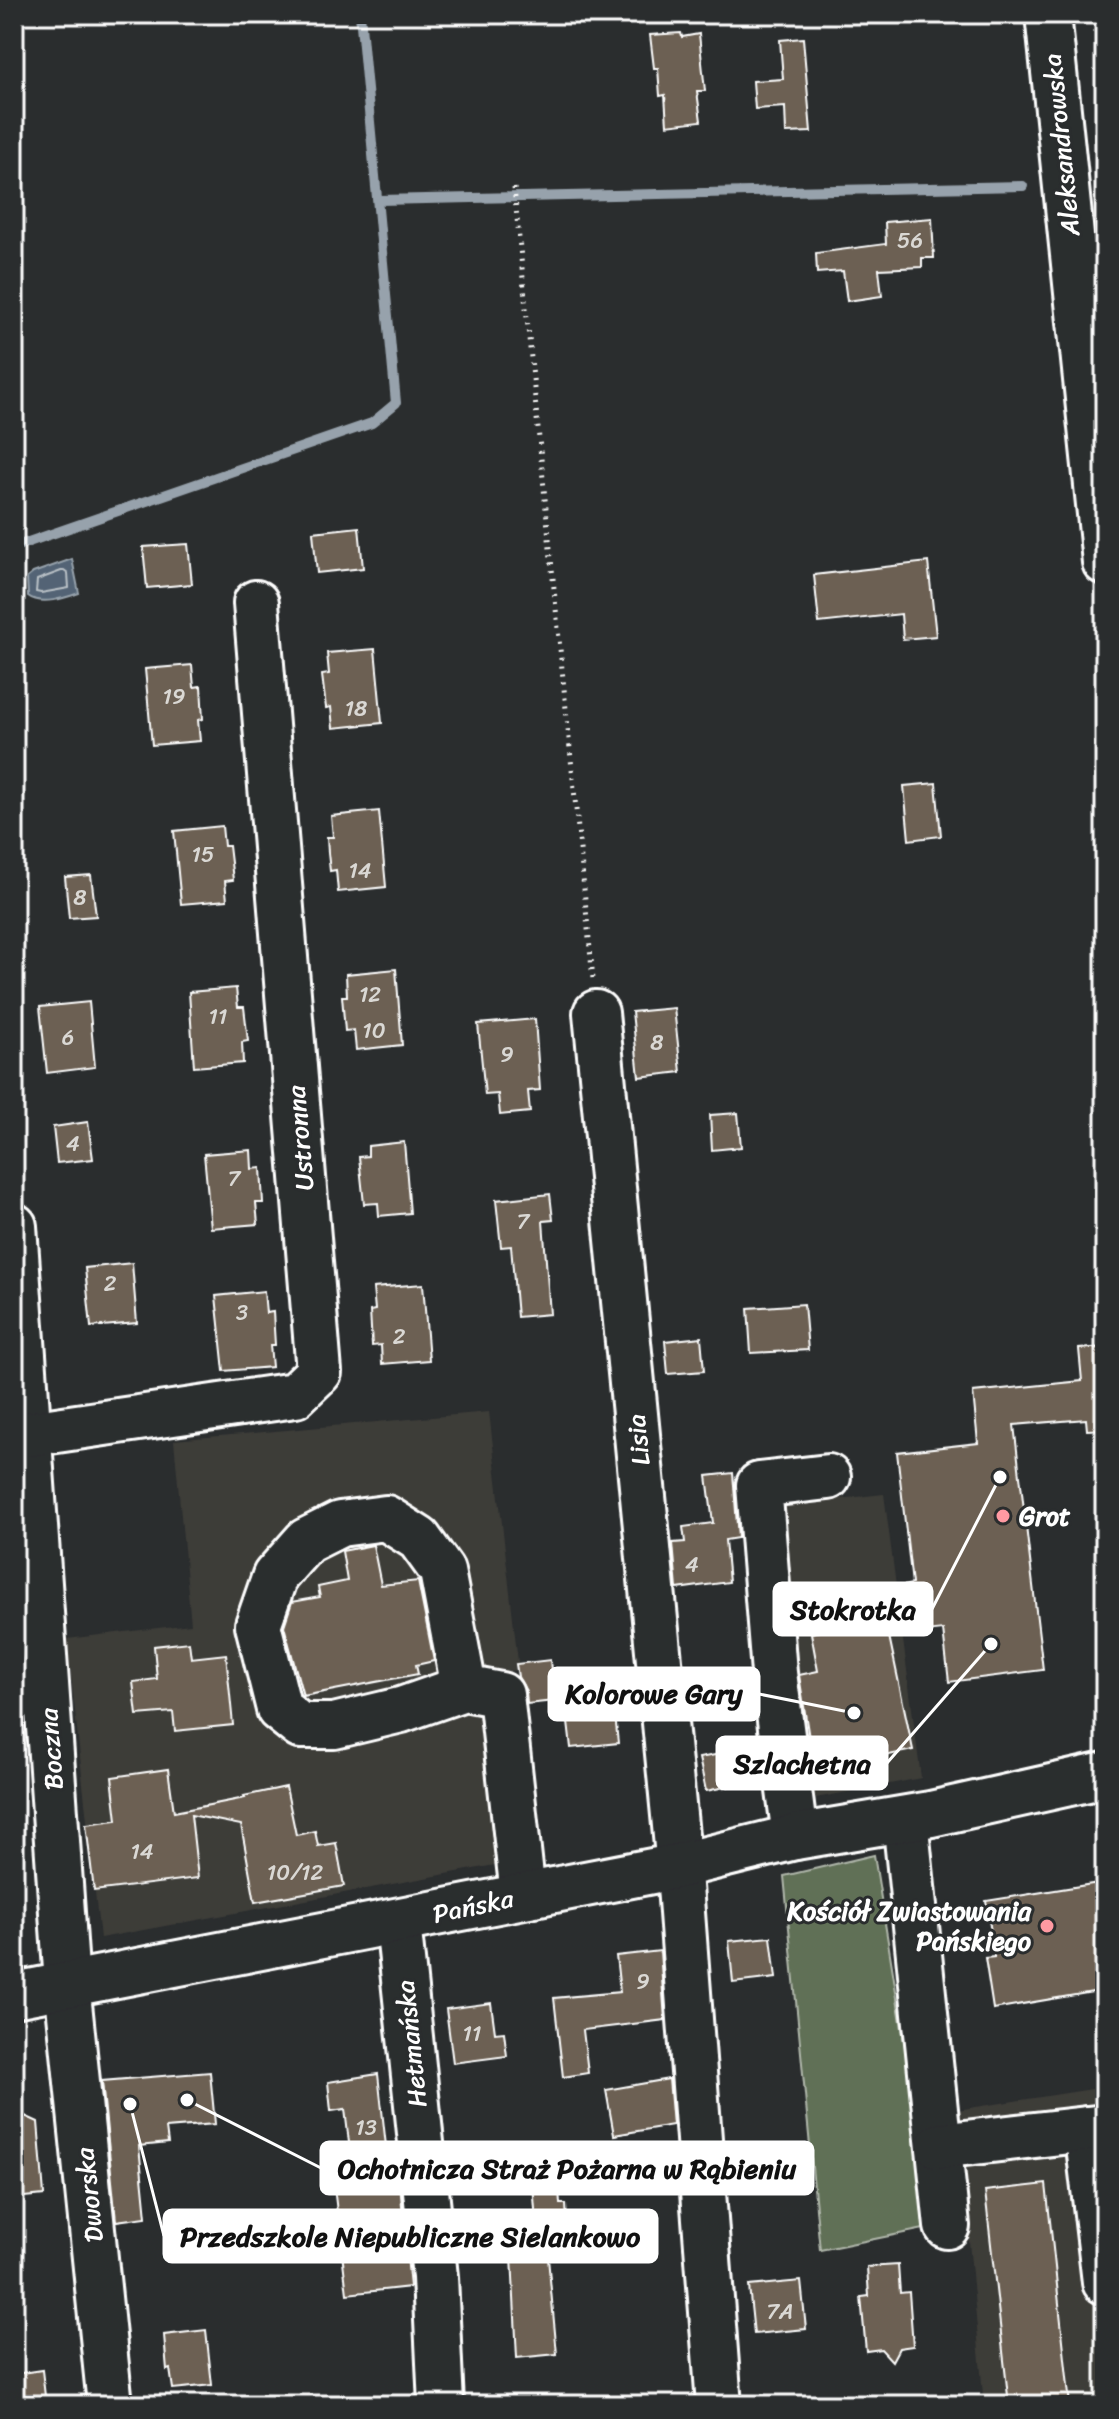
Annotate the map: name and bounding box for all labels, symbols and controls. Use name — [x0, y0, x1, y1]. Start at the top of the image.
street label: Aleksandrowska — [1029, 51, 1094, 240]
house number: 56 — [897, 221, 923, 260]
house number: 19 — [163, 677, 185, 716]
house number: 18 — [345, 689, 367, 728]
house number: 15 — [192, 835, 214, 874]
house number: 14 — [348, 851, 372, 890]
house number: 8 — [73, 878, 87, 917]
house number: 12 — [359, 975, 381, 1014]
house number: 11 — [209, 997, 227, 1036]
house number: 10 — [362, 1011, 386, 1050]
house number: 6 — [62, 1018, 74, 1057]
house number: 8 — [650, 1023, 664, 1062]
house number: 9 — [500, 1035, 514, 1074]
street label: Ustronna — [272, 1083, 328, 1193]
house number: 4 — [66, 1124, 80, 1163]
house number: 7 — [228, 1159, 242, 1198]
house number: 7 — [517, 1202, 531, 1241]
house number: 2 — [104, 1264, 117, 1303]
house number: 3 — [236, 1293, 248, 1332]
house number: 2 — [393, 1317, 406, 1356]
street label: Lisia — [612, 1412, 664, 1468]
place label: Grot — [1019, 1493, 1071, 1539]
marker: Grot — [994, 1507, 1012, 1525]
house number: 4 — [685, 1545, 699, 1584]
callout: Stokrotka — [774, 1583, 932, 1635]
text: Stokrotka — [789, 1585, 917, 1634]
callout: Kolorowe Gary — [549, 1668, 759, 1720]
text: Kolorowe Gary — [564, 1669, 744, 1718]
street label: Boczna — [25, 1705, 77, 1792]
callout: Szlachetna — [717, 1737, 887, 1789]
text: Szlachetna — [732, 1739, 872, 1788]
house number: 14 — [130, 1832, 154, 1871]
house number: 10/12 — [267, 1853, 323, 1892]
street label: Pańska — [428, 1875, 519, 1937]
place label: Kościół Zwiastowania Pańskiego — [786, 1888, 1032, 1964]
marker: Kościół Zwiastowania Pańskiego — [1038, 1917, 1056, 1935]
house number: 9 — [636, 1962, 650, 2001]
street label: Hetmańska — [381, 1978, 441, 2110]
house number: 11 — [463, 2014, 481, 2053]
house number: 13 — [355, 2108, 377, 2147]
callout: Ochotnicza Straż Pożarna w Rąbieniu — [321, 2142, 813, 2194]
street label: Dworska — [61, 2144, 117, 2245]
text: Ochotnicza Straż Pożarna w Rąbieniu — [338, 2144, 797, 2193]
callout: Przedszkole Niepubliczne Sielankowo — [164, 2210, 657, 2262]
text: Przedszkole Niepubliczne Sielankowo — [180, 2212, 641, 2261]
house number: 7A — [767, 2292, 794, 2331]

